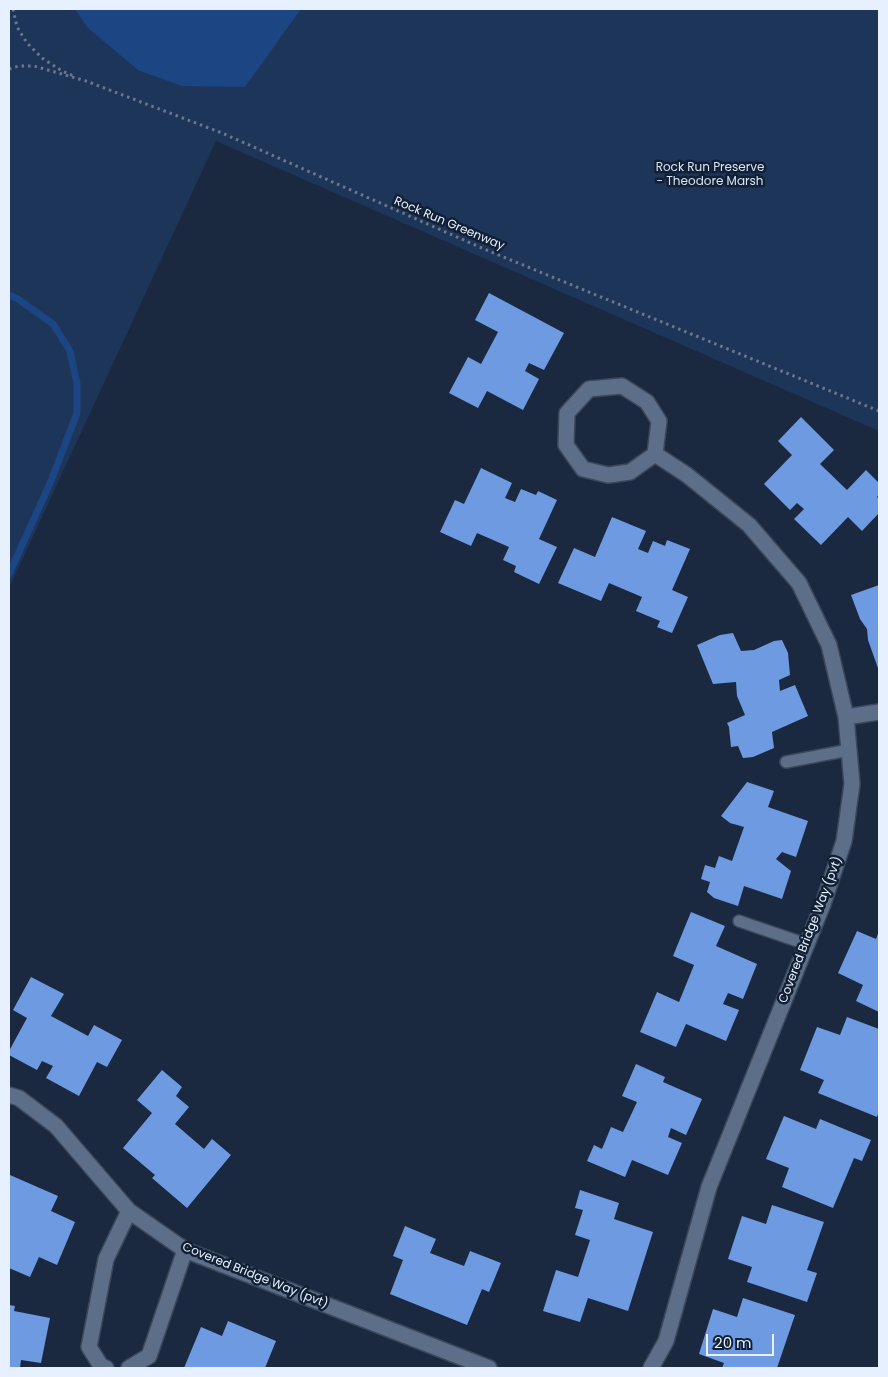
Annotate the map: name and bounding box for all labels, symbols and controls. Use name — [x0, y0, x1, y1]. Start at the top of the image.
park label: Rock Run Preserve - Theodore Marsh — [656, 161, 764, 189]
street label: Rock Run Greenway — [392, 194, 506, 254]
street label: Covered Bridge Way (pvt) — [776, 855, 846, 1005]
street label: Covered Bridge Way (pvt) — [180, 1240, 330, 1312]
scale bar — [708, 1324, 776, 1356]
text: 20 m — [714, 1332, 752, 1353]

